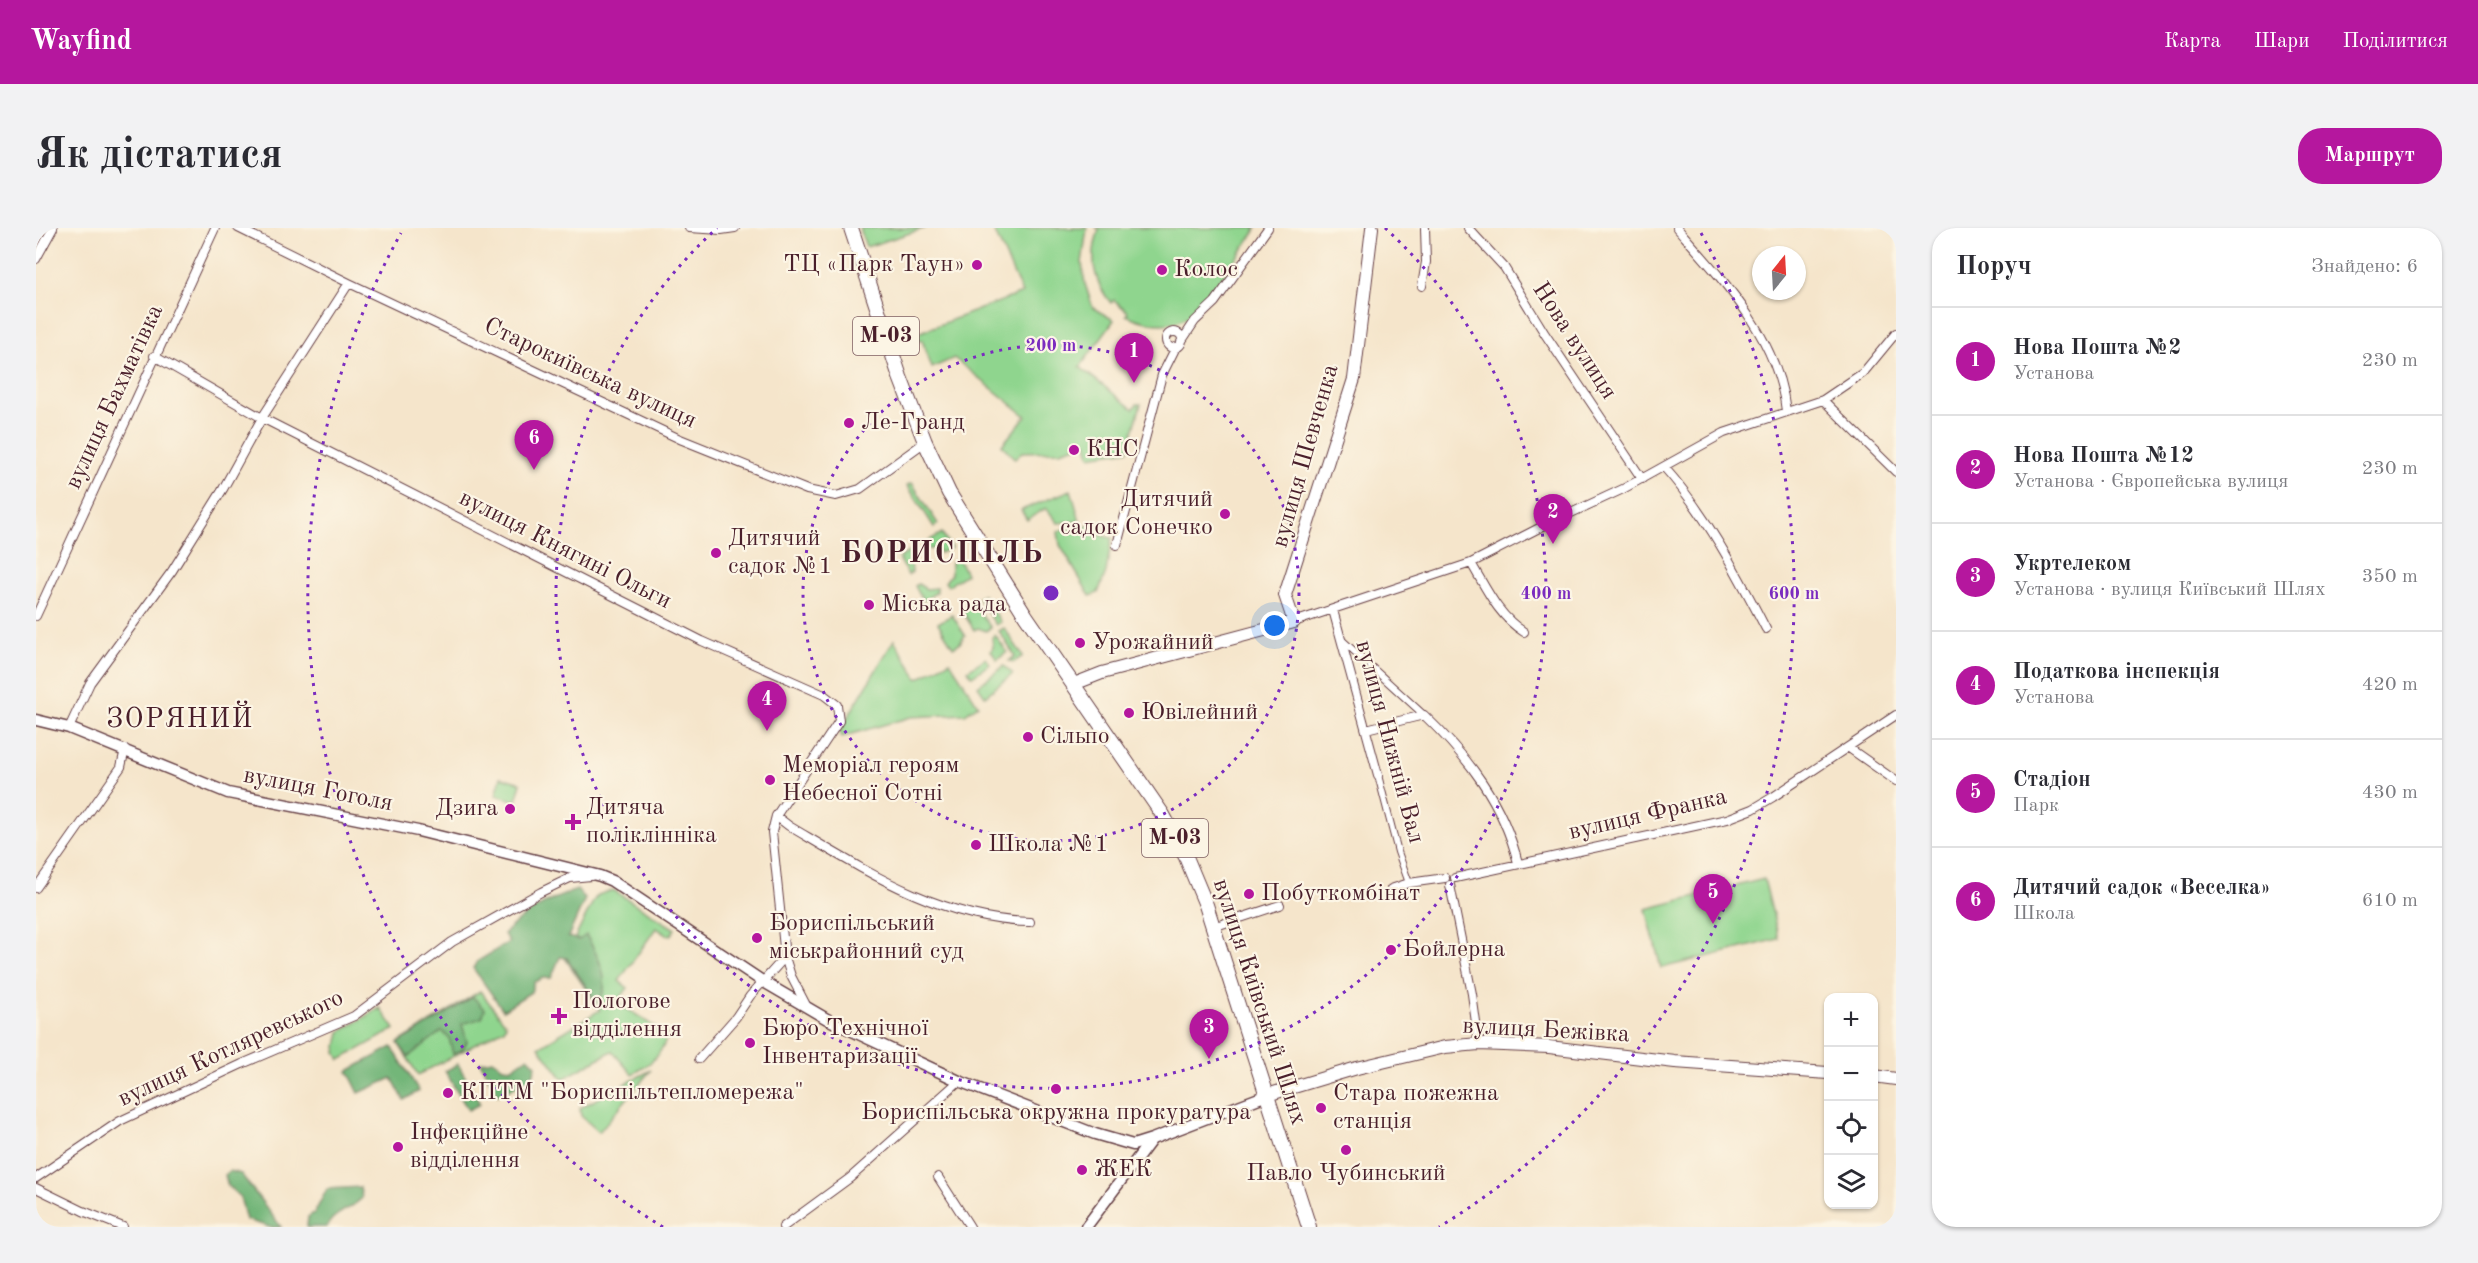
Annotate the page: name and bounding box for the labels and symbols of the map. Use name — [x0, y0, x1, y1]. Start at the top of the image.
north arrow — [1752, 246, 1806, 300]
place label: ТЦ «Парк Таун» — [783, 253, 965, 277]
marker: ТЦ «Парк Таун» — [970, 258, 984, 272]
place label: Колос — [1174, 258, 1238, 282]
marker: Колос — [1155, 263, 1169, 277]
street label: Нова вулиця — [1527, 278, 1621, 404]
street label: вулиця Бахматівка — [62, 301, 168, 493]
street label: Старокиївська вулиця — [480, 314, 700, 434]
road number: М-03 — [853, 317, 919, 355]
pin: 1 — [1114, 334, 1154, 383]
text: 200 m — [1026, 337, 1076, 355]
street label: вулиця Шевченка — [1268, 362, 1344, 550]
place label: Ле-Гранд — [861, 411, 965, 435]
marker: Ле-Гранд — [842, 416, 856, 430]
pin: 6 — [514, 420, 554, 470]
place label: КНС — [1086, 438, 1138, 462]
marker: КНС — [1067, 443, 1081, 457]
street label: вулиця Княгині Ольги — [455, 486, 675, 614]
place label: Дитячий садок Сонечко — [1060, 488, 1213, 540]
pin: 2 — [1534, 494, 1573, 544]
marker: Дитячий садок Сонечко — [1218, 507, 1232, 521]
place label: Дитячий садок №1 — [728, 527, 832, 579]
district label: БОРИСПІЛЬ — [840, 539, 1044, 569]
marker: Дитячий садок №1 — [709, 546, 723, 560]
centre of rings — [1041, 583, 1061, 603]
text: 400 m — [1521, 585, 1571, 603]
text: 600 m — [1769, 585, 1819, 603]
place label: Міська рада — [881, 593, 1007, 617]
marker: Міська рада — [862, 598, 876, 612]
your location — [1260, 611, 1289, 640]
place label: Урожайний — [1092, 631, 1214, 655]
marker: Урожайний — [1073, 636, 1087, 650]
street label: вулиця Нижній Вал — [1350, 638, 1428, 846]
pin: 4 — [748, 682, 786, 731]
district label: ЗОРЯНИЙ — [106, 700, 254, 733]
place label: Ювілейний — [1141, 701, 1258, 725]
marker: Ювілейний — [1122, 706, 1136, 720]
place label: Сільпо — [1040, 725, 1110, 749]
marker: Сільпо — [1021, 730, 1035, 744]
place label: Меморіал героям Небесної Сотні — [782, 754, 959, 806]
street label: вулиця Гоголя — [241, 764, 395, 816]
marker: Меморіал героям Небесної Сотні — [763, 773, 777, 787]
street label: вулиця Франка — [1566, 785, 1730, 845]
place label: Дитяча поліклінніка — [586, 796, 717, 848]
place label: Дзига — [435, 797, 498, 821]
marker: Дзига — [503, 802, 517, 816]
marker: Дитяча поліклінніка — [564, 813, 582, 831]
road number: М-03 — [1142, 819, 1208, 857]
place label: Школа №1 — [988, 833, 1109, 857]
marker: Школа №1 — [969, 838, 983, 852]
pin: 5 — [1694, 874, 1732, 924]
street label: вулиця Київський Шлях — [1208, 876, 1310, 1128]
place label: Побуткомбінат — [1261, 882, 1420, 906]
marker: Побуткомбінат — [1242, 887, 1256, 901]
place label: Бориспільський міськрайонний суд — [769, 912, 964, 964]
marker: Бориспільський міськрайонний суд — [750, 931, 764, 945]
place label: Бойлерна — [1403, 938, 1506, 962]
marker: Бойлерна — [1384, 943, 1398, 957]
street label: вулиця Котляревського — [115, 986, 347, 1112]
place label: Пологове відділення — [572, 990, 682, 1042]
marker: Пологове відділення — [550, 1007, 568, 1025]
pin: 3 — [1190, 1010, 1228, 1059]
street label: вулиця Бежівка — [1462, 1015, 1630, 1047]
place label: Бюро Технічної Інвентаризації — [762, 1017, 929, 1069]
marker: Бюро Технічної Інвентаризації — [743, 1036, 757, 1050]
place label: КПТМ "Бориспільтепломережа" — [460, 1081, 804, 1105]
marker: Бориспільська окружна прокуратура — [1049, 1082, 1063, 1096]
place label: Стара пожежна станція — [1333, 1082, 1499, 1134]
marker: КПТМ "Бориспільтепломережа" — [441, 1086, 455, 1100]
place label: Бориспільська окружна прокуратура — [861, 1101, 1251, 1125]
marker: Стара пожежна станція — [1314, 1101, 1328, 1115]
place label: Інфекційне відділення — [410, 1121, 528, 1173]
marker: Інфекційне відділення — [391, 1140, 405, 1154]
marker: Павло Чубинський — [1339, 1143, 1353, 1157]
place label: ЖЕК — [1094, 1158, 1152, 1182]
place label: Павло Чубинський — [1246, 1162, 1446, 1186]
marker: ЖЕК — [1075, 1163, 1089, 1177]

